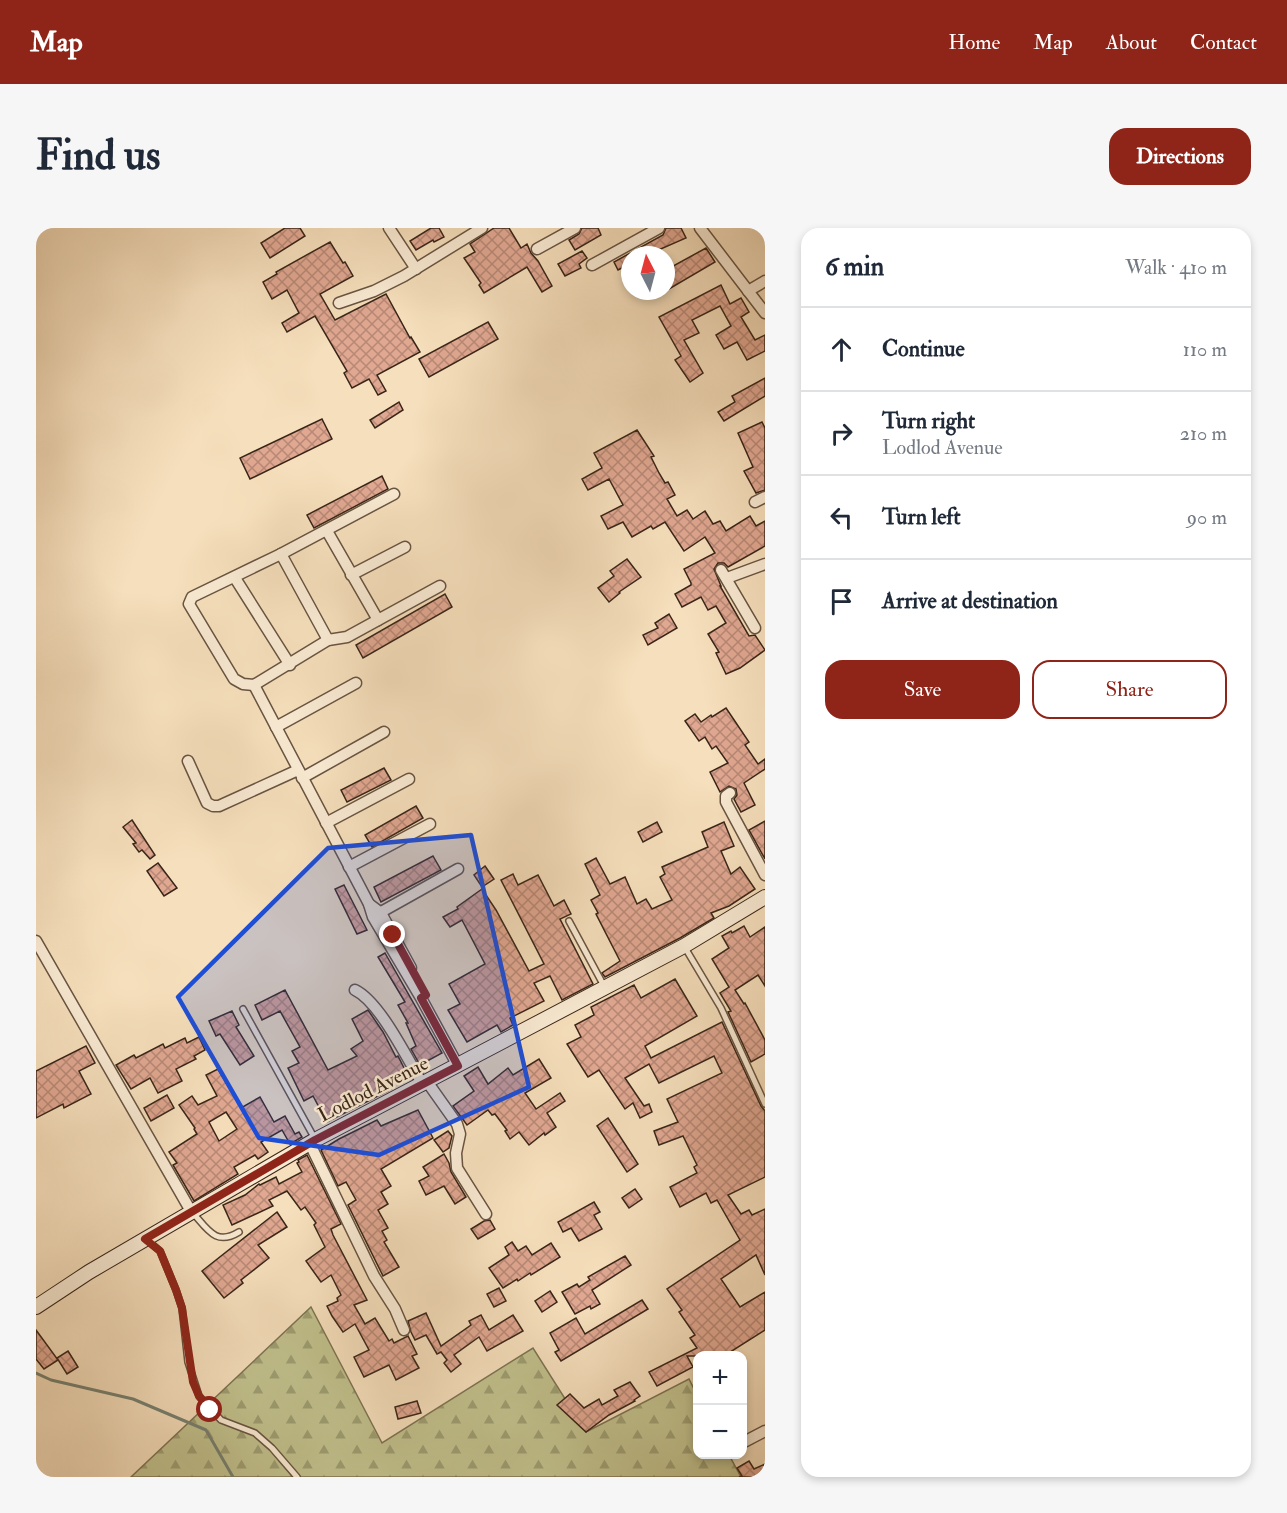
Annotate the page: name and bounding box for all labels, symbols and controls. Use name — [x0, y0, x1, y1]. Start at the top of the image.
text: Map — [30, 25, 83, 60]
text: Home — [948, 29, 1000, 56]
text: Map — [1033, 29, 1073, 56]
text: About — [1106, 29, 1157, 56]
text: Contact — [1190, 29, 1257, 56]
button: Directions — [1109, 128, 1251, 185]
text: Find us — [36, 130, 160, 182]
north arrow — [621, 246, 675, 300]
text: 6 min — [825, 251, 884, 283]
text: Walk · 410 m — [1125, 255, 1227, 280]
icon: ahead — [825, 333, 858, 366]
text: Continue — [882, 335, 965, 363]
text: 110 m — [1183, 337, 1227, 362]
text: Turn right — [882, 407, 975, 435]
icon: right — [825, 417, 858, 450]
text: 210 m — [1180, 421, 1227, 446]
text: Lodlod Avenue — [882, 435, 1003, 460]
icon: left — [825, 501, 858, 534]
text: Turn left — [882, 503, 961, 531]
text: 90 m — [1187, 505, 1227, 530]
icon: arrive — [825, 585, 858, 618]
text: Arrive at destination — [882, 587, 1058, 615]
button: Save — [825, 660, 1020, 719]
button: Share — [1032, 660, 1227, 719]
route end — [379, 921, 405, 947]
street label: Lodlod Avenue — [314, 1050, 432, 1128]
map controls — [693, 1351, 747, 1459]
button: + — [693, 1351, 747, 1405]
route start — [196, 1396, 222, 1422]
button: − — [693, 1405, 747, 1459]

